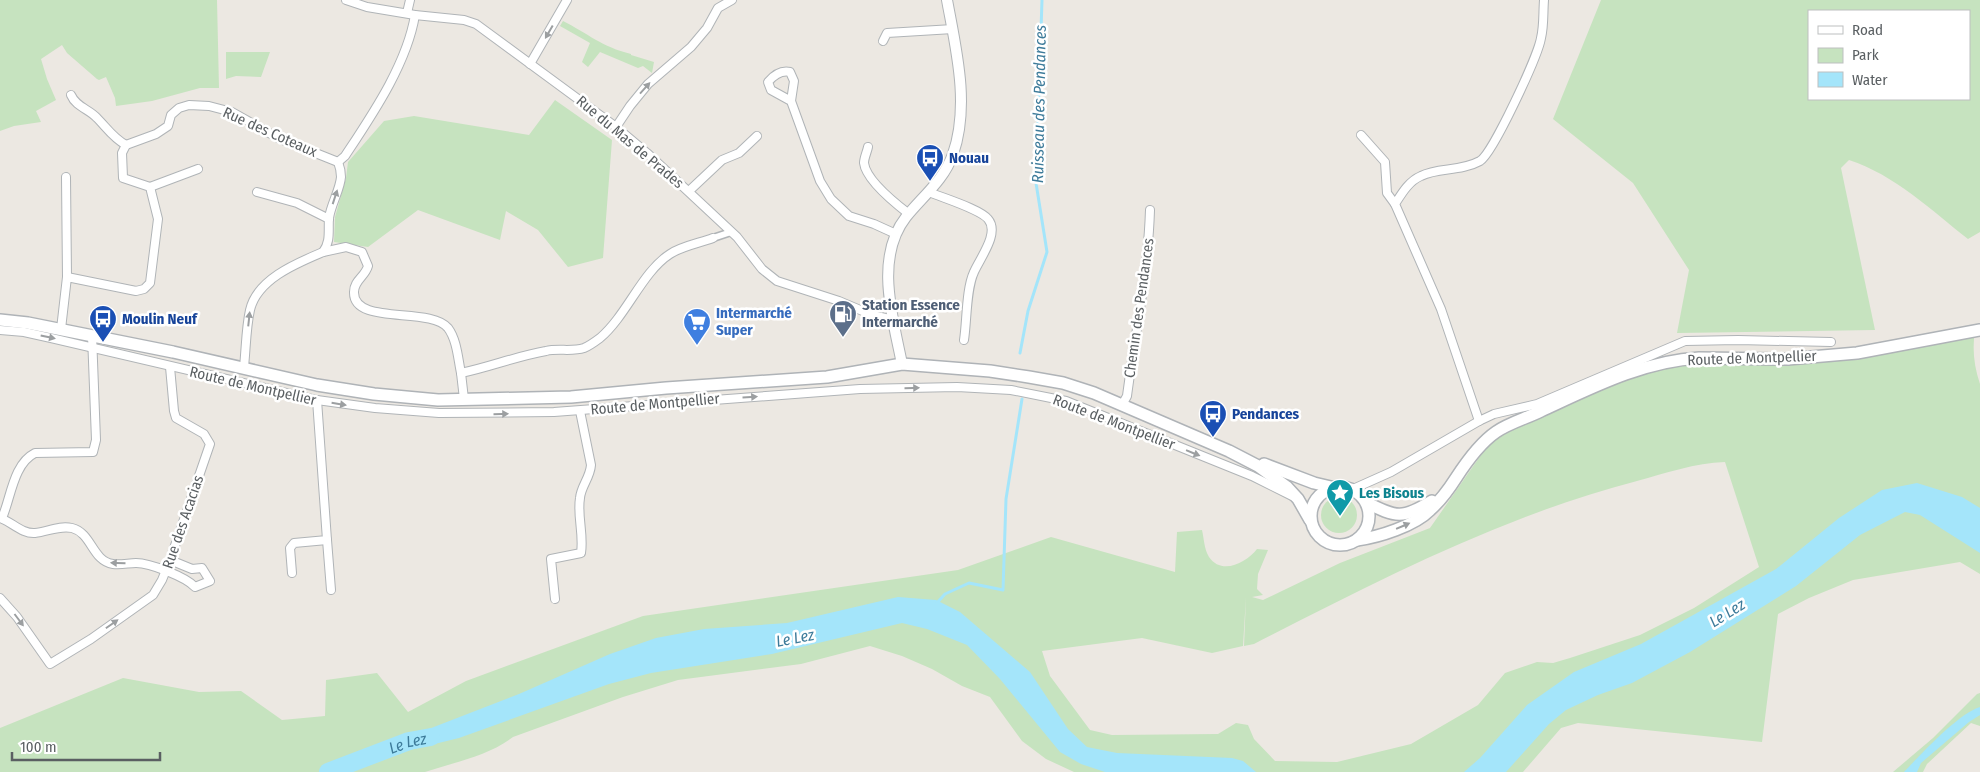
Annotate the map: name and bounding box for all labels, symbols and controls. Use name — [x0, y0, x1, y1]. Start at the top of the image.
legend — [1808, 10, 1970, 100]
text: Road — [1852, 21, 1883, 39]
water label: Ruisseau des Pendances — [1028, 24, 1050, 183]
one-way arrow — [545, 26, 554, 39]
text: Park — [1852, 46, 1879, 64]
text: Water — [1852, 71, 1888, 89]
one-way arrow — [639, 83, 651, 95]
street label: Rue du Mas de Prades — [573, 92, 687, 192]
street label: Rue des Coteaux — [220, 103, 320, 161]
bus stop icon: Nouau — [915, 143, 945, 182]
place label: Nouau — [949, 149, 989, 167]
one-way arrow — [331, 189, 339, 204]
street label: Chemin des Pendances — [1120, 237, 1158, 379]
place label: Station Essence Intermarché — [862, 296, 960, 331]
fuel station icon: Station Essence Intermarché — [828, 299, 858, 338]
bus stop icon: Moulin Neuf — [88, 304, 118, 343]
place label: Intermarché Super — [716, 304, 792, 339]
supermarket icon: Intermarché Super — [682, 307, 712, 346]
place label: Moulin Neuf — [122, 310, 198, 328]
one-way arrow — [245, 310, 253, 326]
one-way arrow — [41, 333, 56, 341]
street label: Route de Montpellier — [1687, 347, 1818, 369]
street label: Route de Montpellier — [188, 363, 319, 409]
one-way arrow — [905, 384, 921, 392]
street label: Route de Montpellier — [590, 389, 721, 419]
street label: Route de Montpellier — [1050, 390, 1178, 454]
one-way arrow — [742, 393, 758, 401]
bus stop icon: Pendances — [1198, 399, 1228, 438]
one-way arrow — [331, 400, 347, 408]
place label: Pendances — [1232, 405, 1300, 423]
one-way arrow — [493, 410, 509, 418]
one-way arrow — [1186, 449, 1200, 457]
street label: Rue des Acacias — [159, 473, 207, 571]
place icon: Les Bisous — [1325, 478, 1355, 517]
place label: Les Bisous — [1359, 484, 1425, 502]
one-way arrow — [1396, 521, 1410, 529]
one-way arrow — [110, 559, 126, 567]
water label: Le Lez — [1706, 594, 1749, 631]
one-way arrow — [13, 613, 24, 626]
one-way arrow — [105, 619, 119, 629]
water label: Le Lez — [774, 625, 816, 651]
water label: Le Lez — [386, 728, 429, 757]
scale bar — [12, 730, 160, 762]
text: 100 m — [20, 738, 57, 756]

